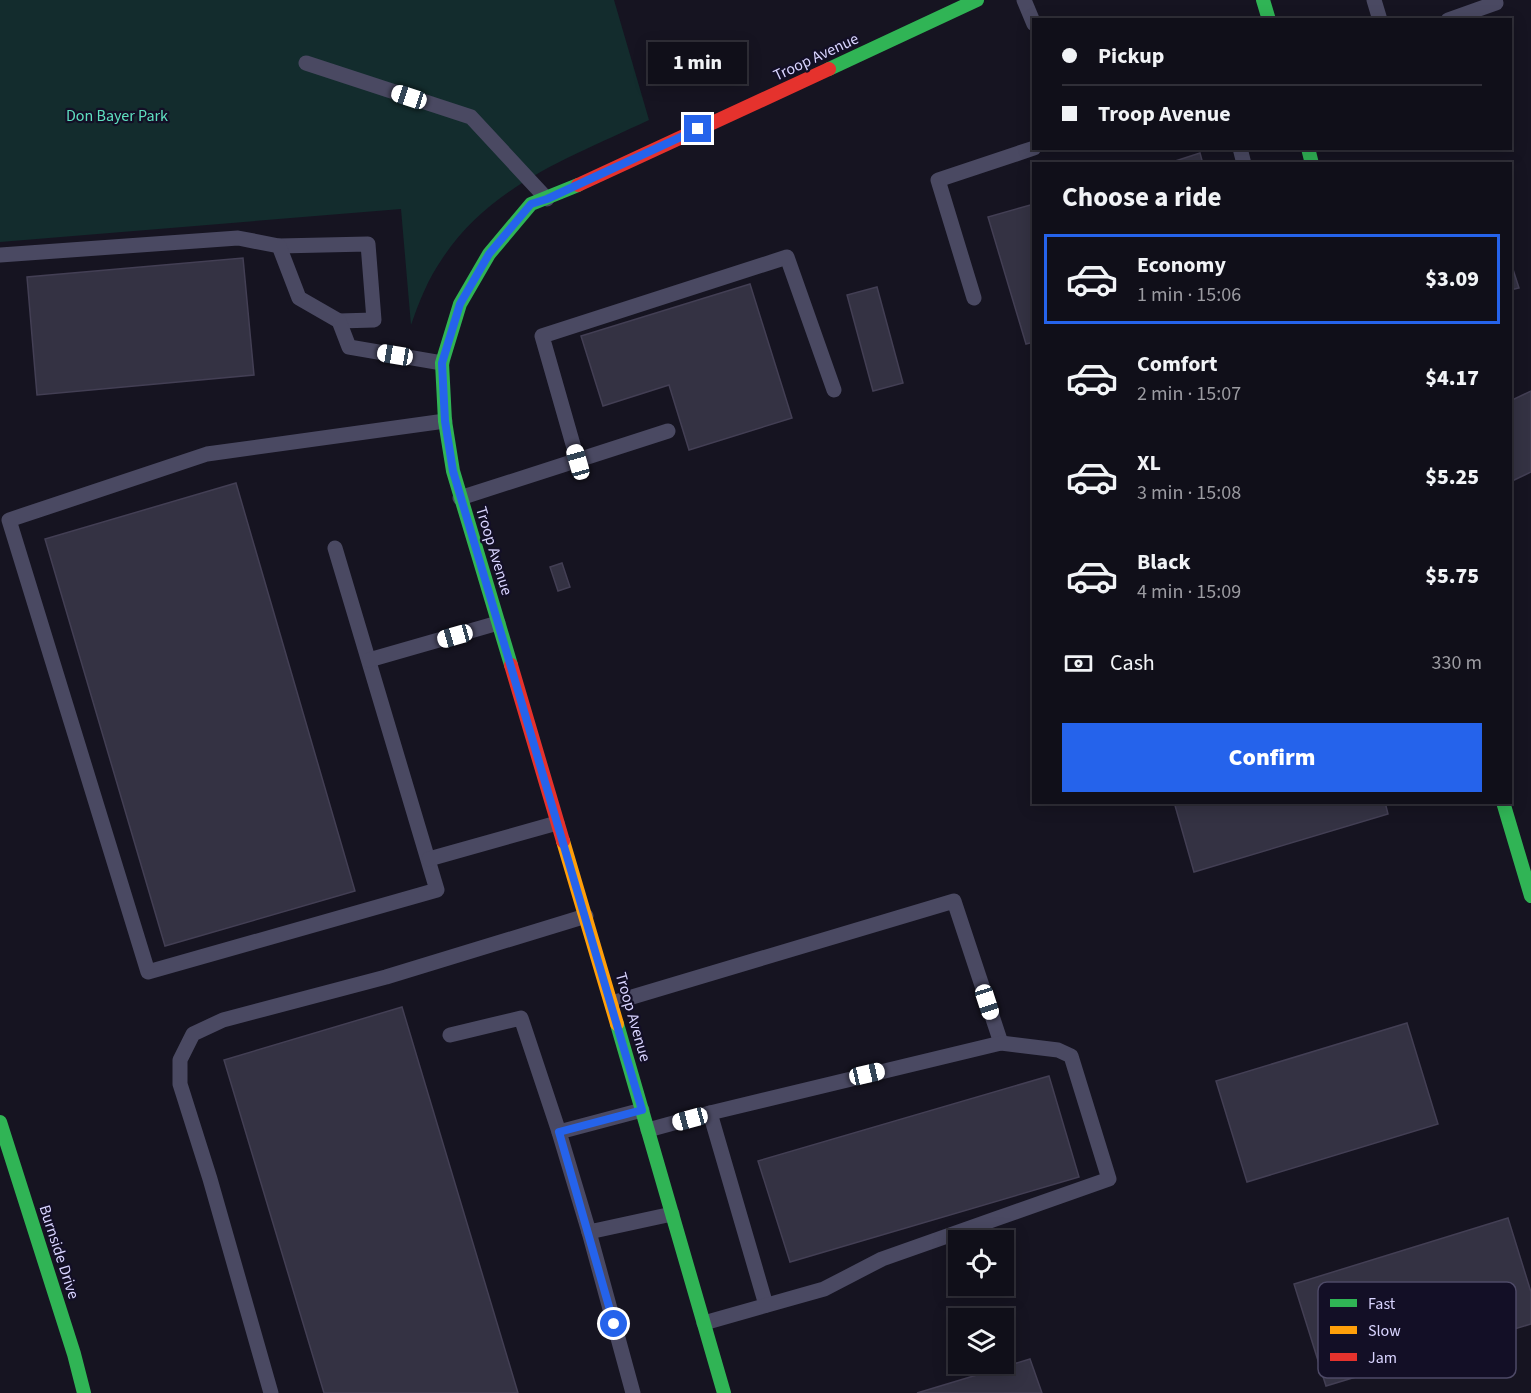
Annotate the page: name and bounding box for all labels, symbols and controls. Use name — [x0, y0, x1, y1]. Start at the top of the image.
street label: Troop Avenue — [770, 28, 862, 86]
text: Pickup — [1098, 40, 1164, 72]
callout: 1 min — [648, 42, 748, 84]
text: 1 min — [673, 49, 722, 77]
car — [389, 83, 429, 111]
text: Troop Avenue — [1098, 98, 1231, 130]
park label: Don Bayer Park — [66, 105, 168, 127]
route end — [684, 115, 711, 142]
text: Choose a ride — [1062, 178, 1222, 217]
text: Economy — [1137, 249, 1226, 281]
icon: car — [1065, 252, 1119, 306]
text: $3.09 — [1425, 263, 1479, 295]
text: 1 min · 15:06 — [1137, 281, 1241, 309]
car — [376, 343, 414, 367]
text: Comfort — [1137, 348, 1218, 380]
icon: car — [1065, 351, 1119, 405]
text: $4.17 — [1425, 362, 1479, 394]
text: 2 min · 15:07 — [1137, 380, 1241, 408]
car — [564, 442, 592, 482]
text: XL — [1137, 447, 1161, 479]
icon: car — [1065, 450, 1119, 504]
text: $5.25 — [1425, 461, 1479, 493]
text: 3 min · 15:08 — [1137, 479, 1241, 507]
street label: Troop Avenue — [470, 504, 518, 598]
text: Black — [1137, 546, 1191, 578]
icon: car — [1065, 549, 1119, 603]
text: $5.75 — [1425, 560, 1479, 592]
text: 4 min · 15:09 — [1137, 578, 1241, 606]
car — [435, 622, 475, 650]
icon: cash — [1062, 647, 1095, 680]
text: Cash — [1110, 647, 1155, 679]
text: 330 m — [1432, 649, 1482, 677]
button: Confirm — [1062, 723, 1482, 792]
street label: Troop Avenue — [610, 970, 656, 1064]
car — [973, 982, 1001, 1022]
car — [847, 1061, 887, 1087]
car — [670, 1106, 710, 1132]
street label: Burnside Drive — [33, 1202, 85, 1302]
map controls — [948, 1230, 1014, 1374]
button: locate — [948, 1230, 1014, 1296]
legend — [1318, 1282, 1516, 1378]
text: Fast — [1368, 1293, 1396, 1315]
button: layers — [948, 1308, 1014, 1374]
route start — [600, 1310, 627, 1337]
text: Slow — [1368, 1320, 1401, 1342]
text: Jam — [1368, 1347, 1397, 1369]

